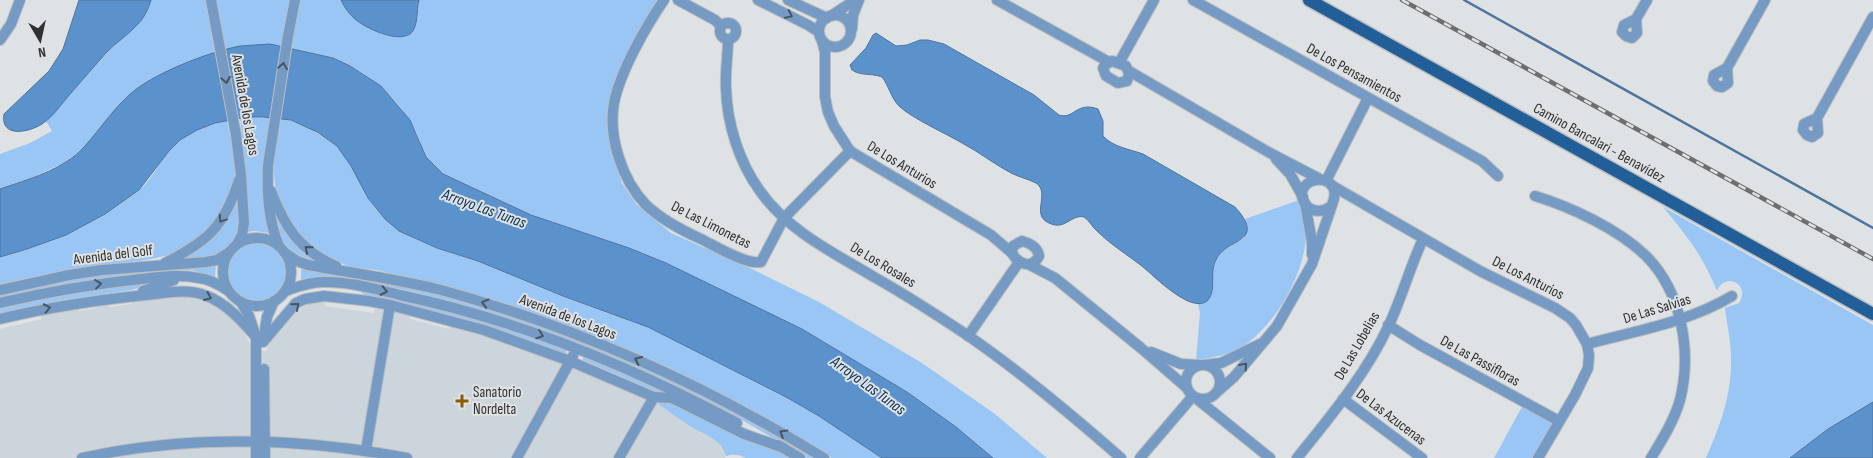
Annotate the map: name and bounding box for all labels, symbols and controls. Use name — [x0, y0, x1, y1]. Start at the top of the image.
one-way arrow — [784, 9, 793, 19]
north arrow — [15, 15, 65, 65]
street label: De Los Pensamientos — [1303, 39, 1405, 107]
text: N — [37, 43, 47, 61]
street label: Avenida de los Lagos — [227, 52, 263, 157]
one-way arrow — [278, 62, 288, 71]
one-way arrow — [220, 76, 230, 84]
street label: Camino Bancalari - Benavídez — [1530, 99, 1669, 187]
street label: De Los Anturios — [864, 137, 940, 193]
water label: Arroyo Las Tunas — [439, 185, 529, 233]
street label: De Las Limonetas — [668, 197, 754, 253]
one-way arrow — [219, 213, 228, 223]
street label: De Los Rosales — [847, 238, 919, 292]
street label: Avenida del Golf — [71, 241, 154, 269]
one-way arrow — [305, 246, 314, 255]
street label: De Los Anturios — [1489, 252, 1567, 304]
one-way arrow — [94, 280, 103, 290]
one-way arrow — [380, 286, 388, 296]
street label: Avenida de los Lagos — [516, 290, 619, 344]
street label: De Las Salvias — [1621, 290, 1693, 328]
one-way arrow — [203, 291, 212, 302]
one-way arrow — [481, 298, 490, 309]
one-way arrow — [290, 302, 299, 311]
one-way arrow — [43, 303, 52, 314]
street label: De Las Lobelias — [1330, 308, 1384, 384]
one-way arrow — [536, 329, 544, 339]
street label: De Las Passifloras — [1437, 331, 1523, 391]
water label: Arroyo Las Tunas — [826, 352, 909, 420]
one-way arrow — [634, 355, 643, 366]
one-way arrow — [1238, 363, 1247, 372]
place label: Sanatorio Nordelta — [473, 383, 521, 419]
street label: De Las Azucenas — [1352, 385, 1430, 449]
marker: Sanatorio Nordelta — [455, 394, 469, 408]
one-way arrow — [779, 429, 788, 439]

